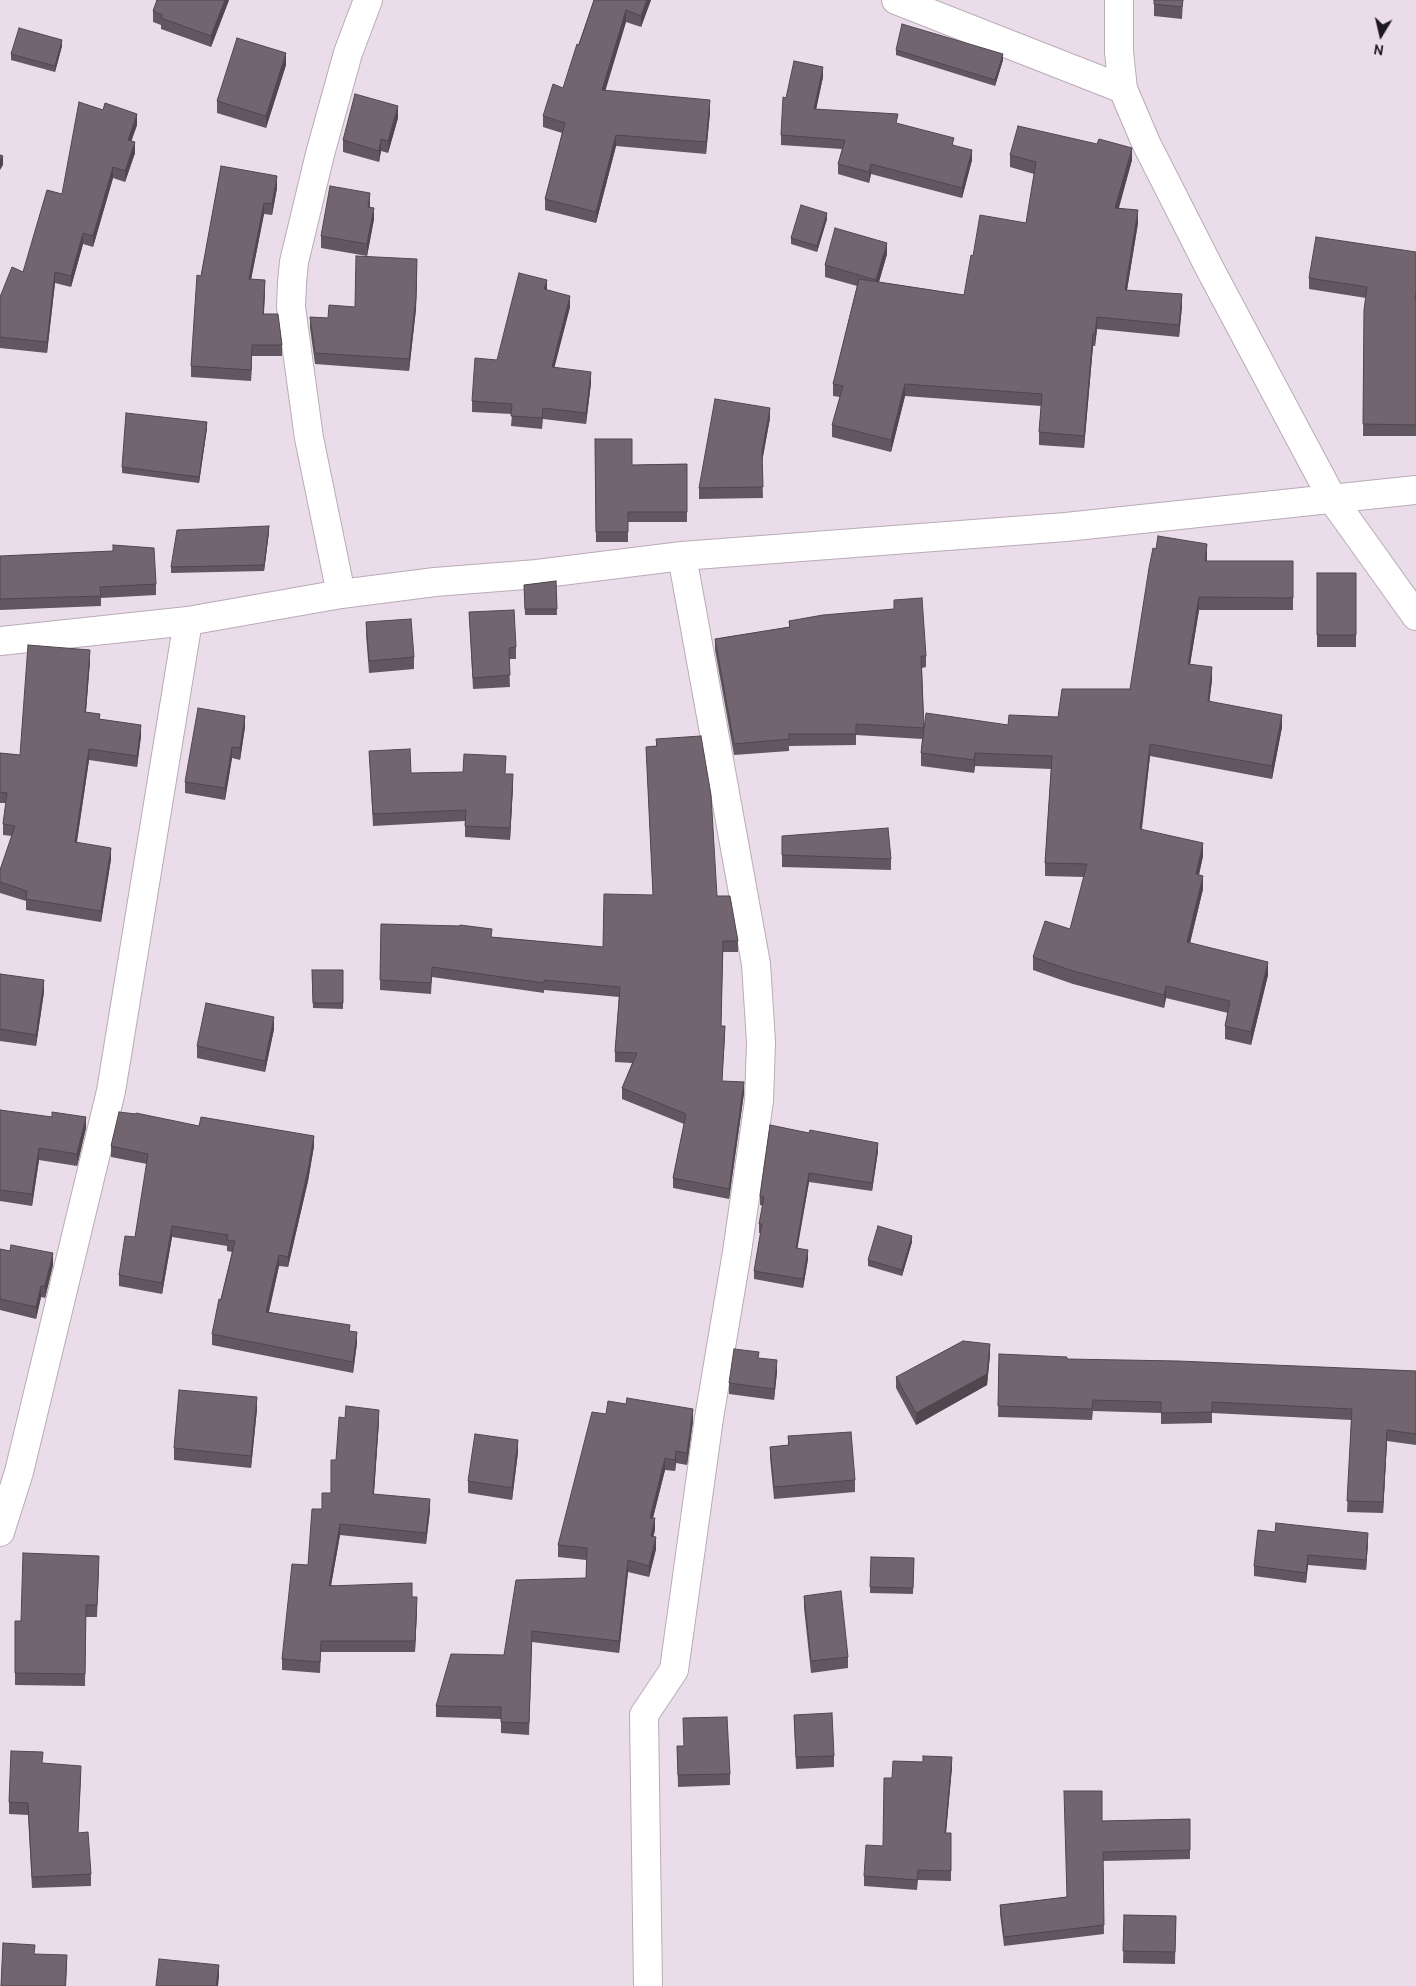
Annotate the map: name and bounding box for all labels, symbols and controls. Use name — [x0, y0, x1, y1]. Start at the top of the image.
north arrow — [1356, 10, 1406, 60]
text: N — [1372, 40, 1385, 59]

